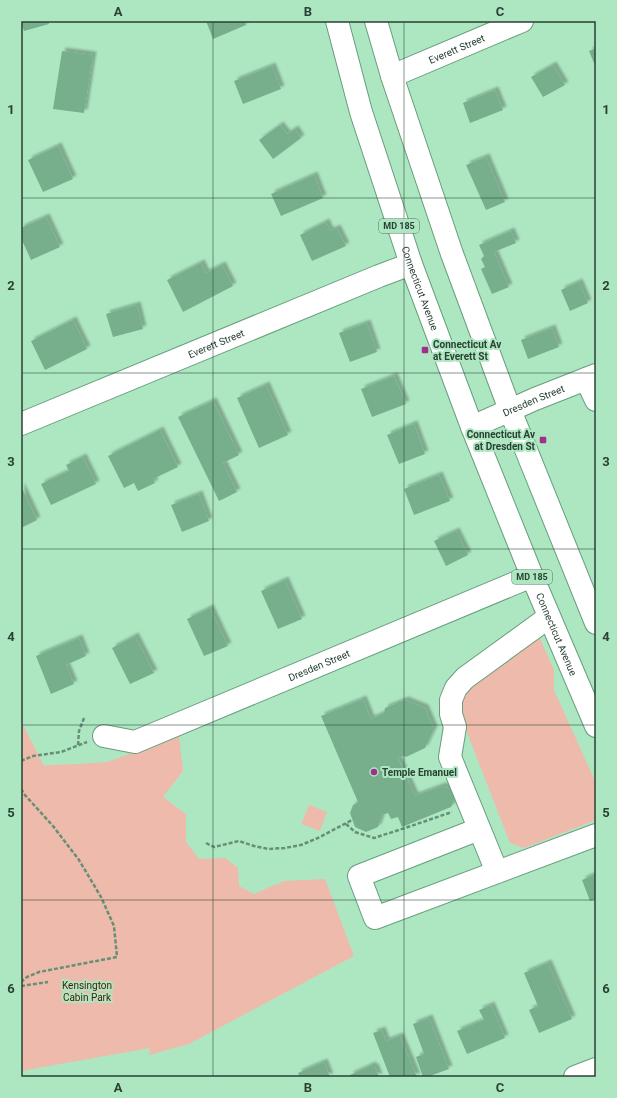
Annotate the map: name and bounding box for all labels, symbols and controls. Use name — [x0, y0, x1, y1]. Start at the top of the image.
text: A — [114, 4, 123, 19]
text: B — [304, 4, 312, 19]
text: C — [496, 4, 505, 19]
street label: Everett Street — [427, 32, 486, 65]
text: 1 — [7, 102, 15, 117]
text: 1 — [602, 102, 610, 117]
road number: MD 185 — [379, 219, 419, 233]
street label: Connecticut Avenue — [400, 245, 441, 332]
text: 2 — [7, 278, 15, 293]
text: 2 — [602, 278, 610, 293]
street label: Everett Street — [186, 327, 246, 360]
place label: Connecticut Av at Everett St — [433, 339, 501, 362]
marker: Connecticut Av at Everett St — [420, 345, 430, 355]
street label: Dresden Street — [501, 383, 566, 418]
place label: Connecticut Av at Dresden St — [467, 429, 536, 452]
marker: Connecticut Av at Dresden St — [538, 435, 548, 445]
text: 3 — [7, 454, 15, 469]
text: 3 — [602, 454, 610, 469]
road number: MD 185 — [512, 570, 552, 584]
street label: Connecticut Avenue — [534, 591, 579, 677]
text: 4 — [7, 629, 15, 644]
text: 4 — [602, 629, 610, 644]
street label: Dresden Street — [287, 647, 351, 683]
marker: Temple Emanuel — [369, 767, 379, 777]
place label: Temple Emanuel — [382, 767, 457, 778]
text: 5 — [7, 805, 15, 820]
text: 5 — [602, 805, 610, 820]
park label: Kensington Cabin Park — [62, 980, 112, 1003]
text: 6 — [7, 981, 15, 996]
text: 6 — [602, 981, 610, 996]
text: A — [114, 1080, 123, 1095]
text: B — [304, 1080, 312, 1095]
text: C — [496, 1080, 505, 1095]

